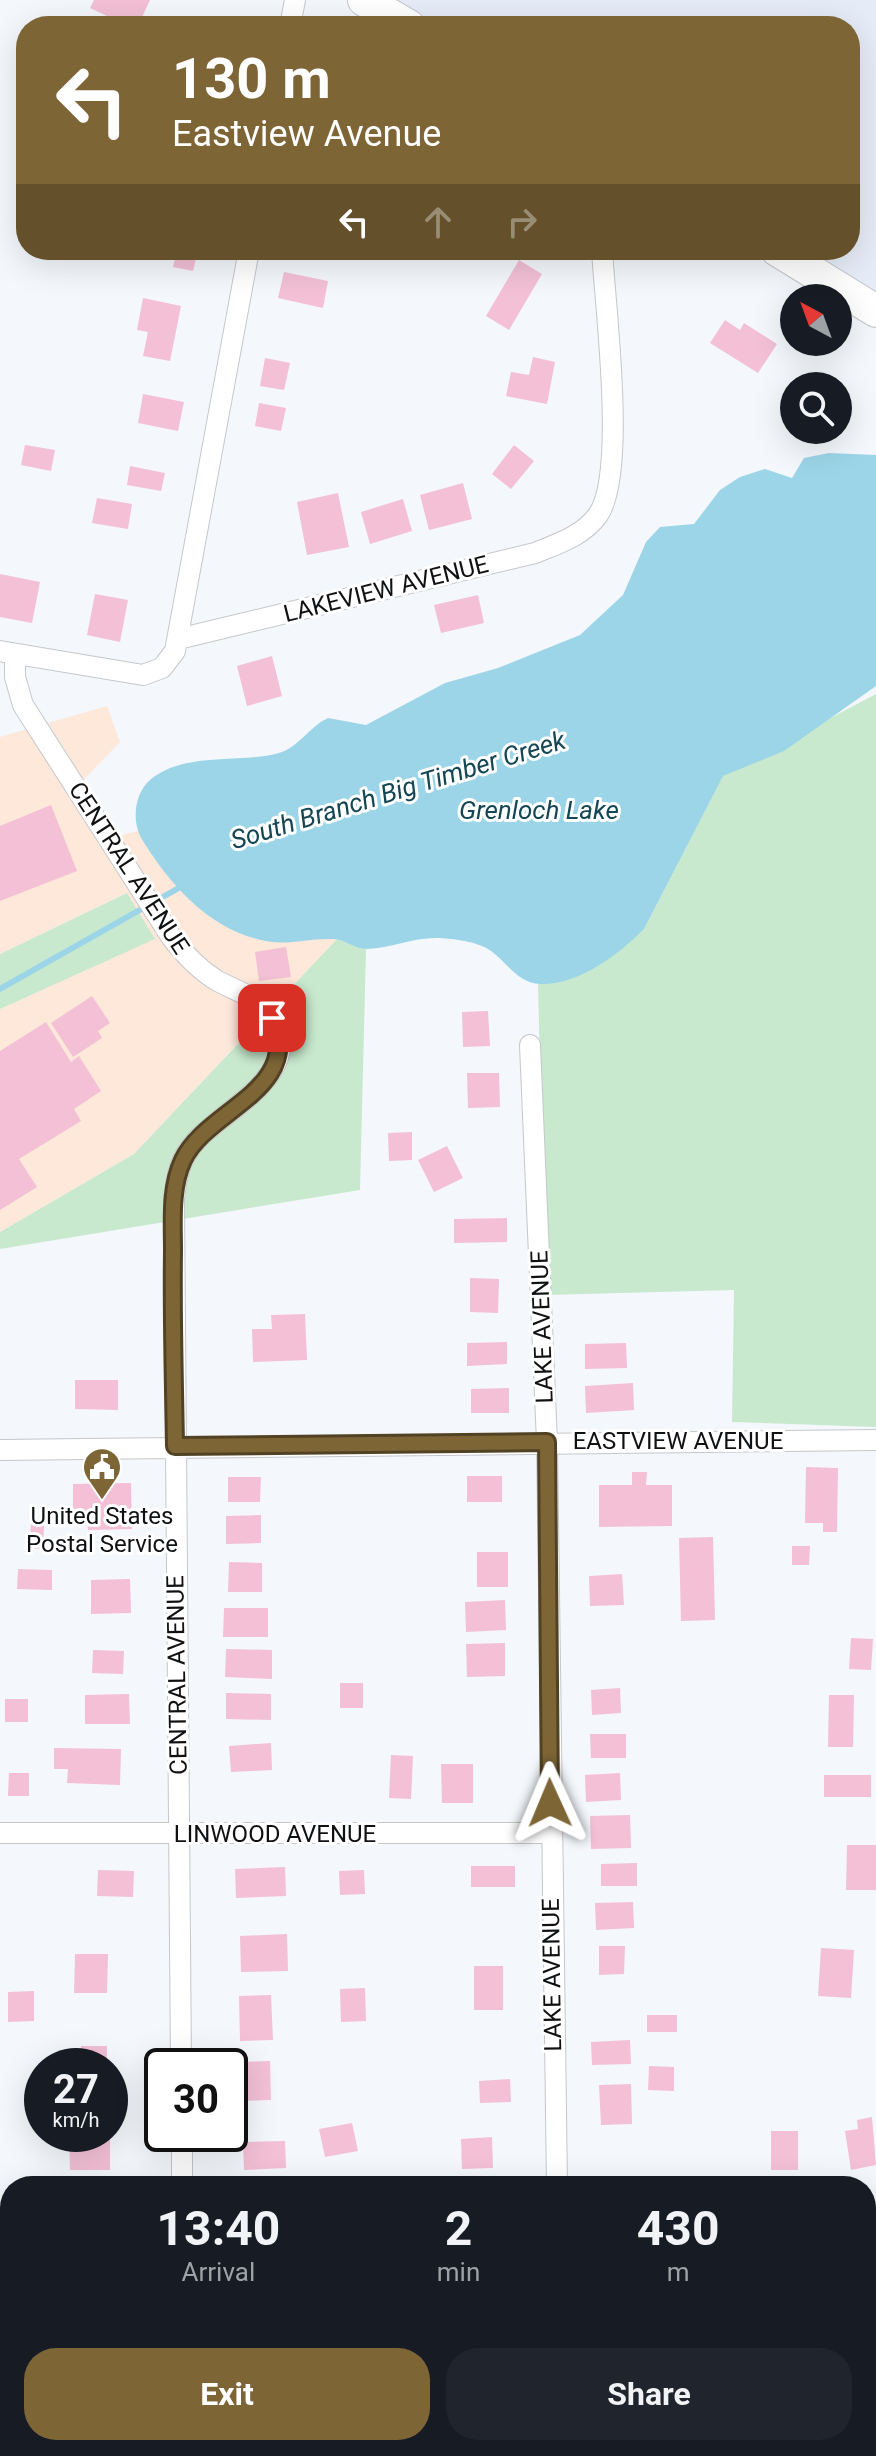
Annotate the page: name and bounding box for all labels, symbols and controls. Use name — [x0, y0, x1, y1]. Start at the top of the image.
text: 130 m — [172, 46, 331, 112]
icon: left — [40, 48, 144, 152]
text: Eastview Avenue — [172, 113, 441, 155]
icon: left — [332, 200, 376, 244]
icon: ahead — [416, 200, 460, 244]
icon: right — [500, 200, 544, 244]
north arrow — [780, 284, 852, 356]
map controls — [780, 284, 852, 444]
button: search — [780, 372, 852, 444]
street label: LAKEVIEW AVENUE — [281, 550, 491, 628]
water label: South Branch Big Timber Creek — [227, 724, 570, 855]
street label: CENTRAL AVENUE — [63, 777, 195, 959]
water label: Grenloch Lake — [459, 795, 619, 825]
pin — [238, 984, 306, 1052]
icon: arrive — [250, 996, 294, 1040]
street label: LAKE AVENUE — [525, 1250, 559, 1404]
street label: EASTVIEW AVENUE — [573, 1427, 783, 1455]
public building icon: United States Postal Service — [81, 1446, 123, 1501]
place label: United States Postal Service — [26, 1502, 178, 1558]
street label: CENTRAL AVENUE — [161, 1575, 193, 1775]
position arrow — [508, 1761, 592, 1845]
street label: LINWOOD AVENUE — [174, 1820, 376, 1848]
street label: LAKE AVENUE — [537, 1898, 567, 2052]
speed limit sign: 30 — [144, 2048, 248, 2152]
text: 27 — [53, 2066, 99, 2113]
text: km/h — [53, 2108, 99, 2132]
text: 13:40 — [157, 2200, 280, 2257]
text: 2 — [445, 2200, 472, 2257]
text: 430 — [637, 2200, 719, 2257]
text: Arrival — [182, 2257, 255, 2287]
text: min — [437, 2257, 480, 2287]
text: m — [667, 2257, 690, 2287]
button: Exit — [24, 2348, 430, 2440]
button: Share — [446, 2348, 852, 2440]

